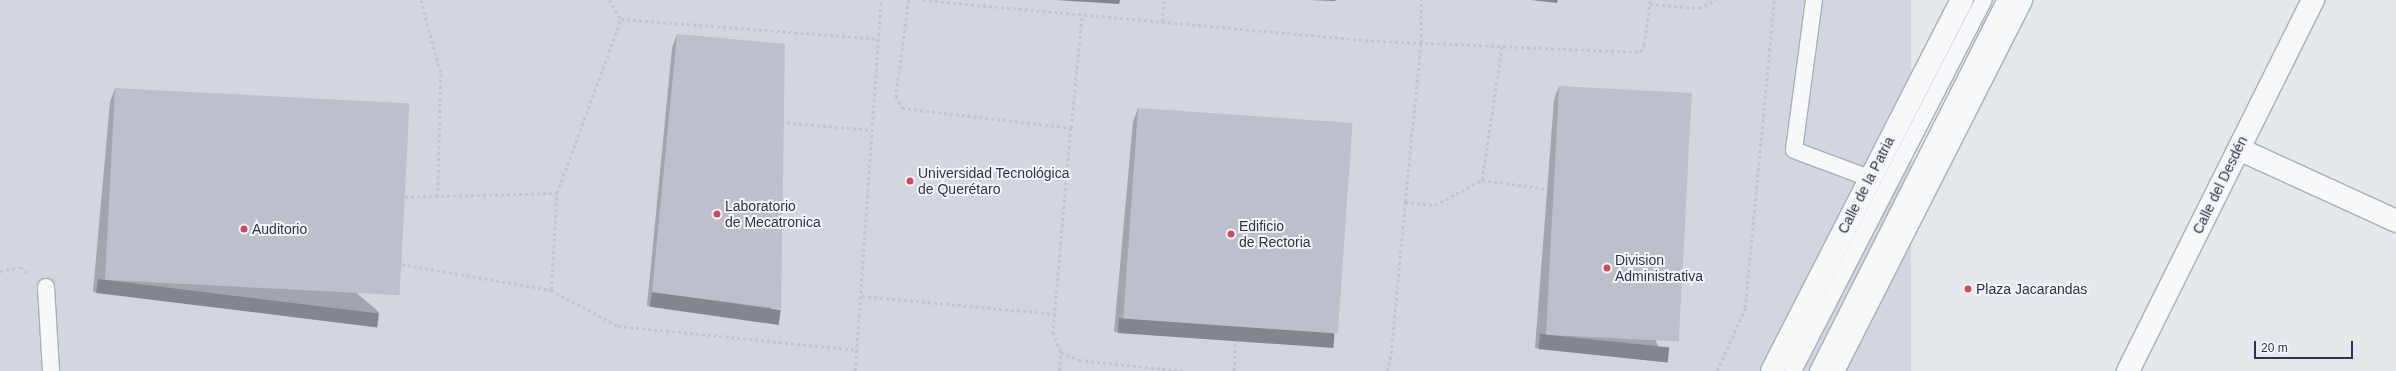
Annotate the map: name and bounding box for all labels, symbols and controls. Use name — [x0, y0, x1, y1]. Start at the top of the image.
street label: Calle del Desdén — [2189, 133, 2251, 237]
street label: Calle de la Patria — [1834, 134, 1898, 236]
place label: Universidad Tecnológica de Querétaro — [918, 165, 1070, 198]
marker: Universidad Tecnológica de Querétaro — [905, 176, 915, 186]
place label: Laboratorio de Mecatronica — [725, 198, 821, 230]
marker: Laboratorio de Mecatronica — [712, 209, 722, 219]
place label: Edificio de Rectoria — [1239, 218, 1311, 250]
place label: Auditorio — [252, 221, 307, 237]
marker: Auditorio — [239, 224, 249, 234]
marker: Edificio de Rectoria — [1226, 229, 1236, 239]
place label: Division Administrativa — [1615, 252, 1703, 284]
marker: Division Administrativa — [1602, 263, 1612, 273]
place label: Plaza Jacarandas — [1976, 281, 2087, 297]
marker: Plaza Jacarandas — [1963, 284, 1973, 294]
scale bar — [2256, 333, 2355, 359]
text: 20 m — [2261, 341, 2288, 355]

